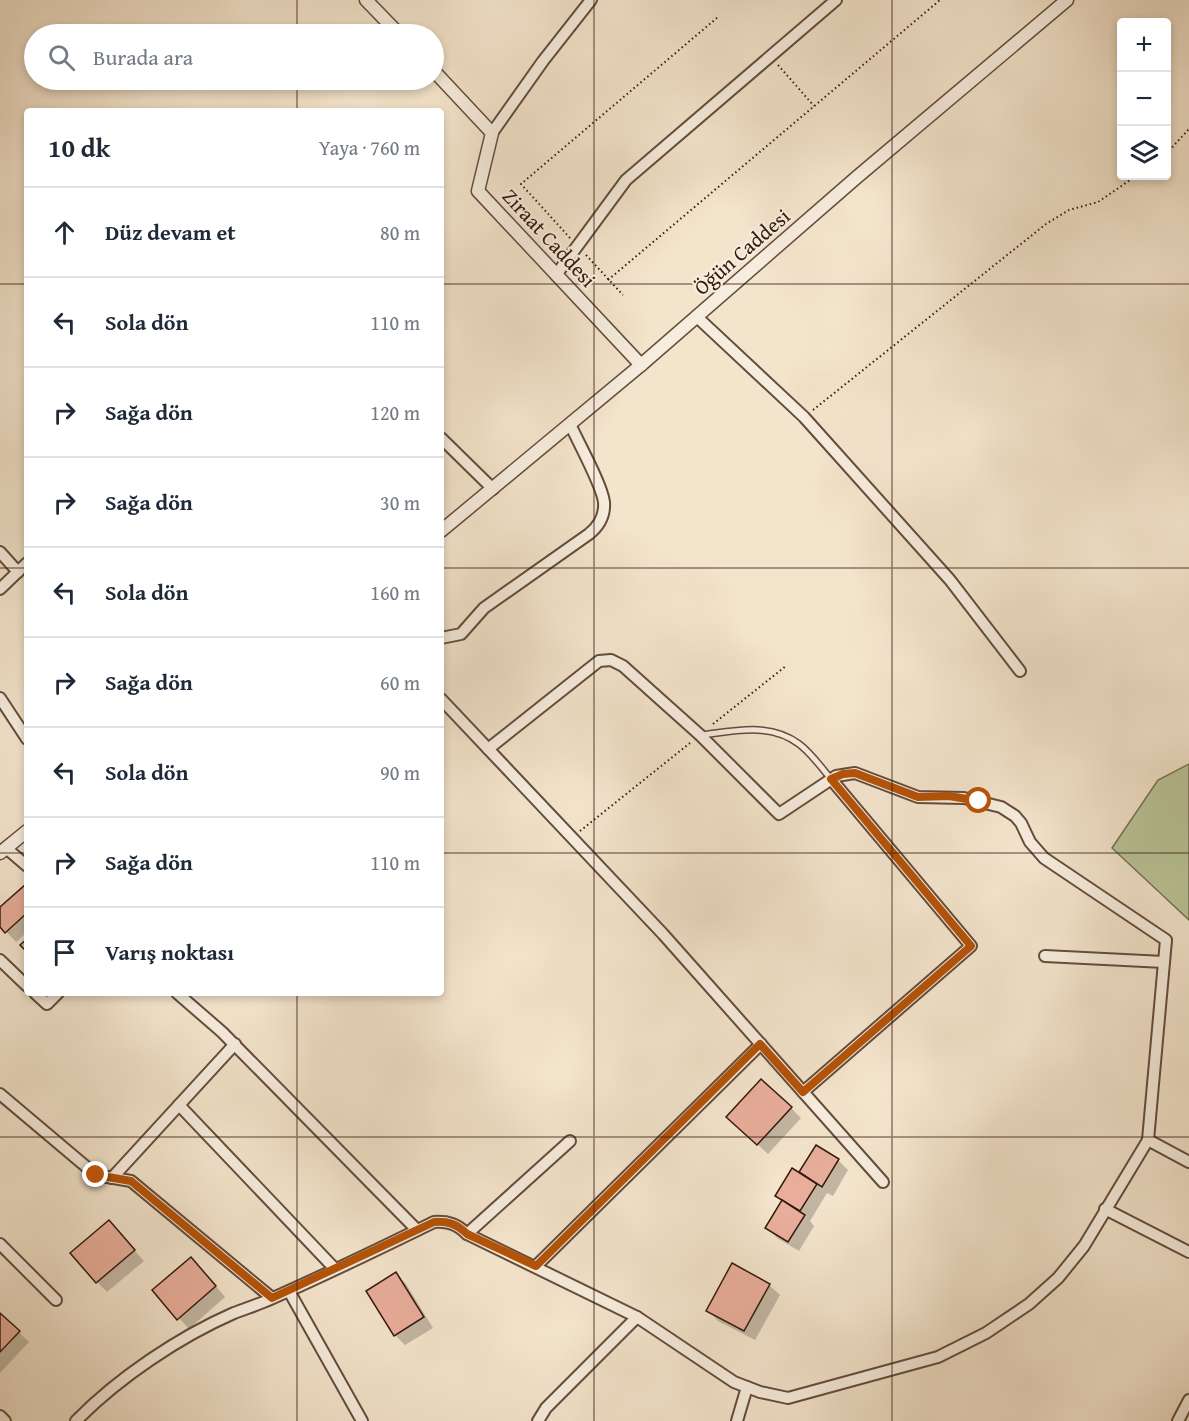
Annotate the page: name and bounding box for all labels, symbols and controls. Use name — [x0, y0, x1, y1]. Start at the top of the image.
map controls — [1117, 18, 1171, 180]
button: + — [1117, 18, 1171, 72]
search box — [24, 24, 444, 90]
icon: search — [45, 41, 78, 74]
text: Burada ara — [93, 41, 193, 73]
button: − — [1117, 72, 1171, 126]
button: layers — [1117, 126, 1171, 180]
text: 10 dk — [48, 128, 110, 167]
text: Yaya · 760 m — [319, 133, 420, 162]
street label: Ziraat Caddesi — [495, 181, 603, 294]
street label: Öğün Caddesi — [687, 201, 797, 302]
icon: ahead — [48, 216, 81, 249]
text: Düz devam et — [105, 216, 236, 248]
text: 80 m — [380, 218, 420, 247]
icon: left — [48, 306, 81, 339]
text: Sola dön — [105, 306, 189, 338]
text: 110 m — [370, 308, 420, 337]
icon: right — [48, 396, 81, 429]
text: Sağa dön — [105, 396, 193, 428]
text: 120 m — [370, 398, 420, 427]
icon: right — [48, 486, 81, 519]
text: Sağa dön — [105, 486, 193, 518]
text: 30 m — [380, 488, 420, 517]
icon: left — [48, 576, 81, 609]
text: Sola dön — [105, 576, 189, 608]
text: 160 m — [370, 578, 420, 607]
icon: right — [48, 666, 81, 699]
text: Sağa dön — [105, 666, 193, 698]
text: 60 m — [380, 668, 420, 697]
icon: left — [48, 756, 81, 789]
text: Sola dön — [105, 756, 189, 788]
text: 90 m — [380, 758, 420, 787]
route start — [965, 787, 991, 813]
icon: right — [48, 846, 81, 879]
text: Sağa dön — [105, 846, 193, 878]
text: 110 m — [370, 848, 420, 877]
icon: arrive — [48, 936, 81, 969]
text: Varış noktası — [105, 936, 234, 968]
route end — [82, 1161, 108, 1187]

